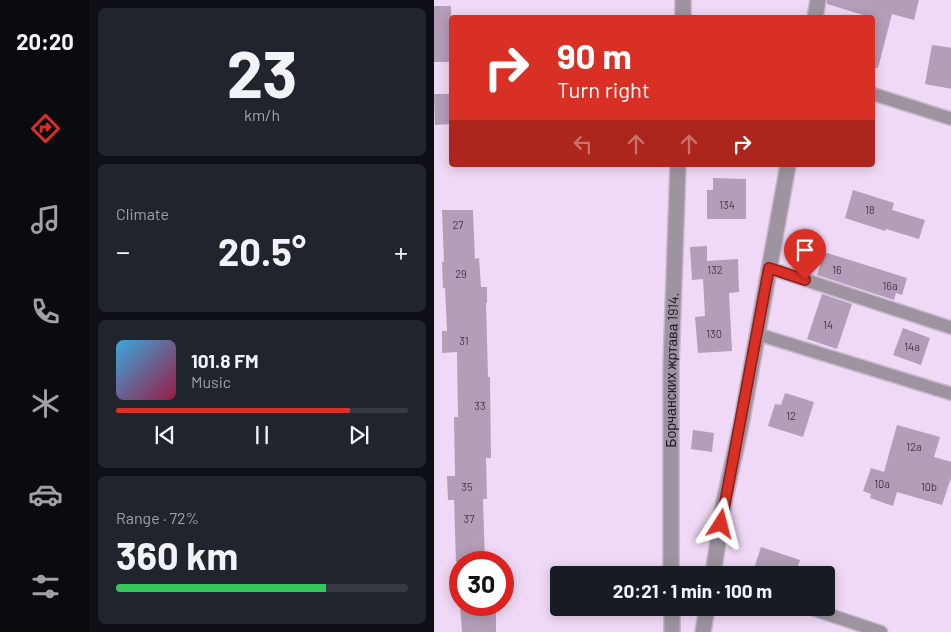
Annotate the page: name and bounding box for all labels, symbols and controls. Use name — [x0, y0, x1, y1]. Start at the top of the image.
text: 20:20 — [16, 28, 74, 54]
text: 23 — [227, 33, 297, 111]
text: 90 m — [557, 34, 632, 76]
icon: right — [474, 35, 539, 100]
text: Turn right — [557, 76, 650, 102]
text: km/h — [244, 105, 280, 124]
icon: directions — [28, 111, 63, 146]
icon: left — [569, 130, 597, 158]
icon: ahead — [622, 130, 650, 158]
icon: ahead — [675, 130, 703, 158]
icon: right — [728, 130, 756, 158]
house number: 134 — [719, 198, 735, 211]
icon: music — [28, 202, 63, 237]
house number: 18 — [865, 203, 875, 216]
text: Climate — [116, 204, 169, 223]
house number: 27 — [452, 218, 464, 231]
text: 20.5° — [218, 228, 306, 274]
pin — [784, 229, 826, 280]
text: − — [116, 234, 130, 268]
text: + — [394, 234, 408, 268]
icon: arrive — [791, 236, 819, 264]
house number: 132 — [707, 263, 723, 276]
house number: 16 — [832, 263, 842, 276]
house number: 29 — [455, 267, 467, 280]
house number: 16a — [882, 279, 898, 292]
street label: Борчанских жртава 1914. — [662, 292, 682, 448]
icon: phone — [28, 294, 63, 329]
house number: 14 — [823, 318, 833, 331]
house number: 130 — [706, 327, 722, 340]
house number: 31 — [459, 334, 469, 347]
house number: 14a — [904, 340, 920, 353]
text: 101.8 FM — [191, 349, 259, 372]
text: Music — [191, 372, 231, 391]
icon: climate — [28, 386, 63, 421]
house number: 33 — [474, 399, 486, 412]
house number: 12 — [786, 409, 796, 422]
icon: previous — [151, 421, 179, 449]
icon: pause — [248, 421, 276, 449]
icon: next — [345, 421, 373, 449]
house number: 12a — [906, 440, 922, 453]
icon: car — [28, 477, 63, 512]
house number: 10a — [874, 477, 890, 490]
house number: 35 — [461, 480, 473, 493]
house number: 10b — [921, 480, 937, 493]
position arrow — [694, 497, 746, 549]
text: Range · 72% — [116, 508, 199, 527]
house number: 37 — [464, 512, 474, 525]
text: 360 km — [116, 532, 238, 578]
speed limit sign: 30 — [449, 551, 514, 616]
icon: filters — [28, 569, 63, 604]
text: 20:21 · 1 min · 100 m — [613, 579, 772, 602]

